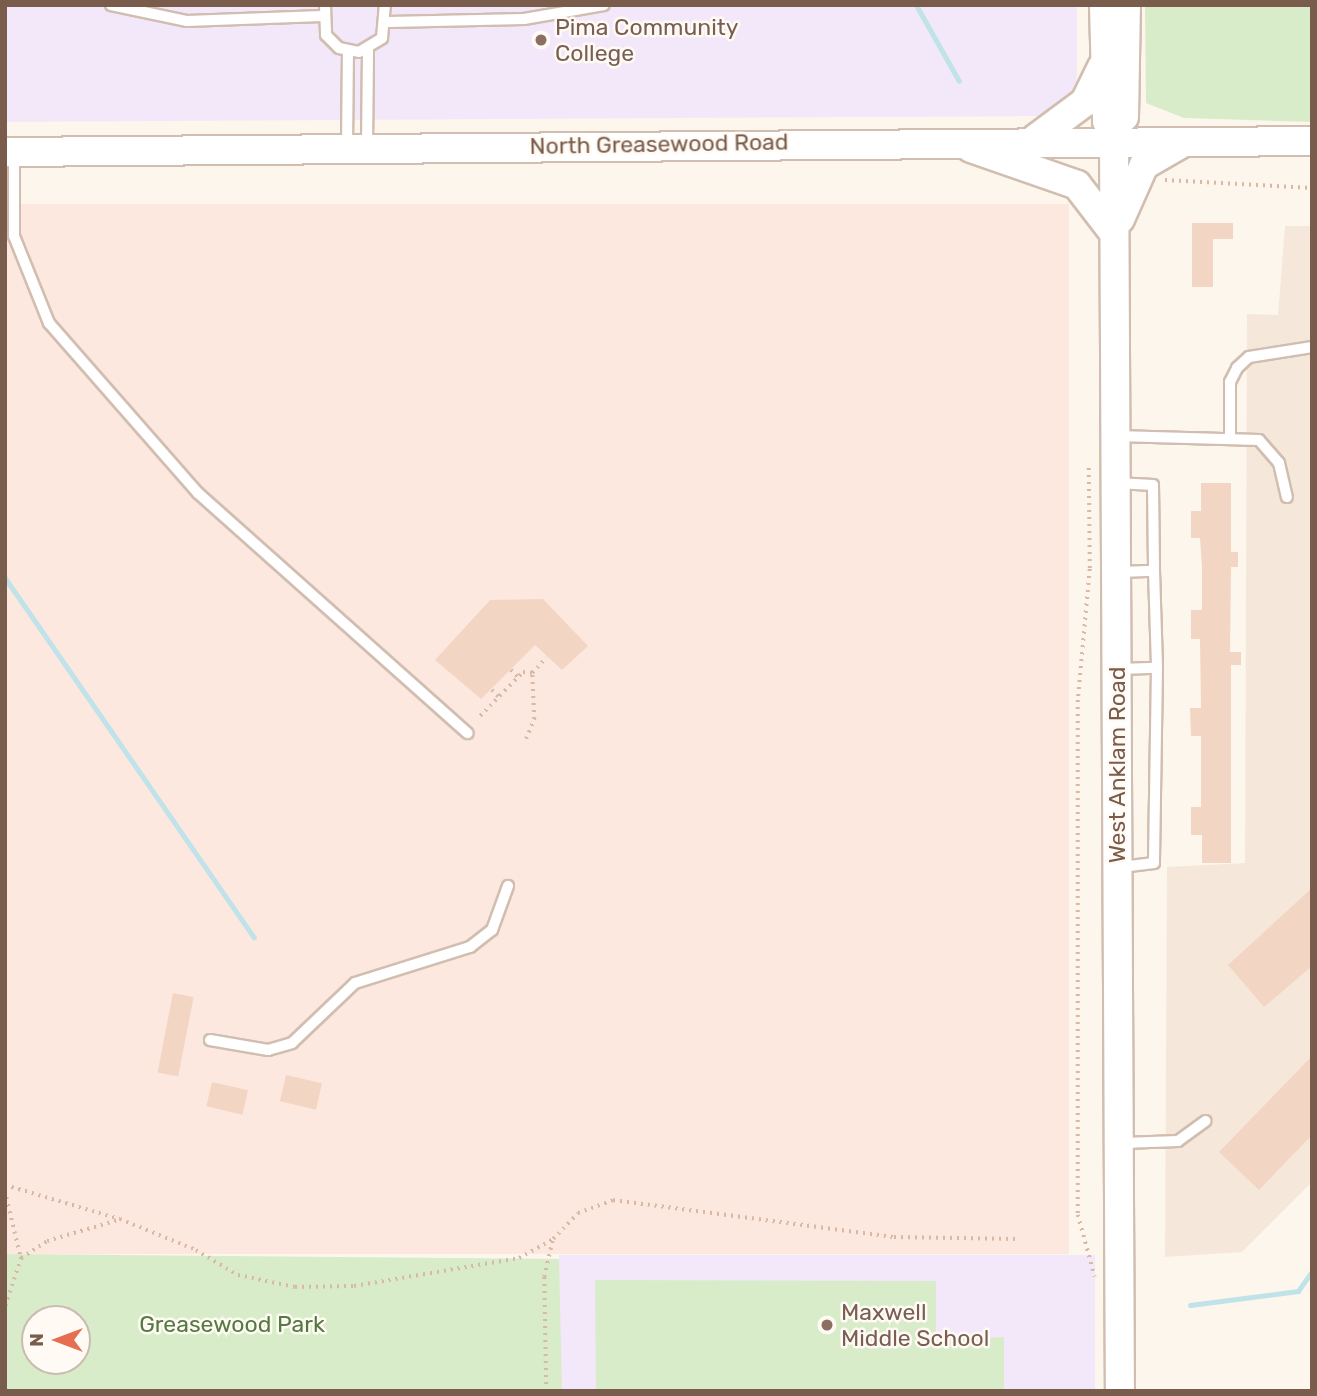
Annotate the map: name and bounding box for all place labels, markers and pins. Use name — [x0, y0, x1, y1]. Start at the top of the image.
place label: Pima Community College — [555, 13, 739, 67]
marker: Pima Community College — [533, 32, 549, 48]
place label: Maxwell Middle School — [841, 1298, 989, 1352]
marker: Maxwell Middle School — [819, 1317, 835, 1333]

